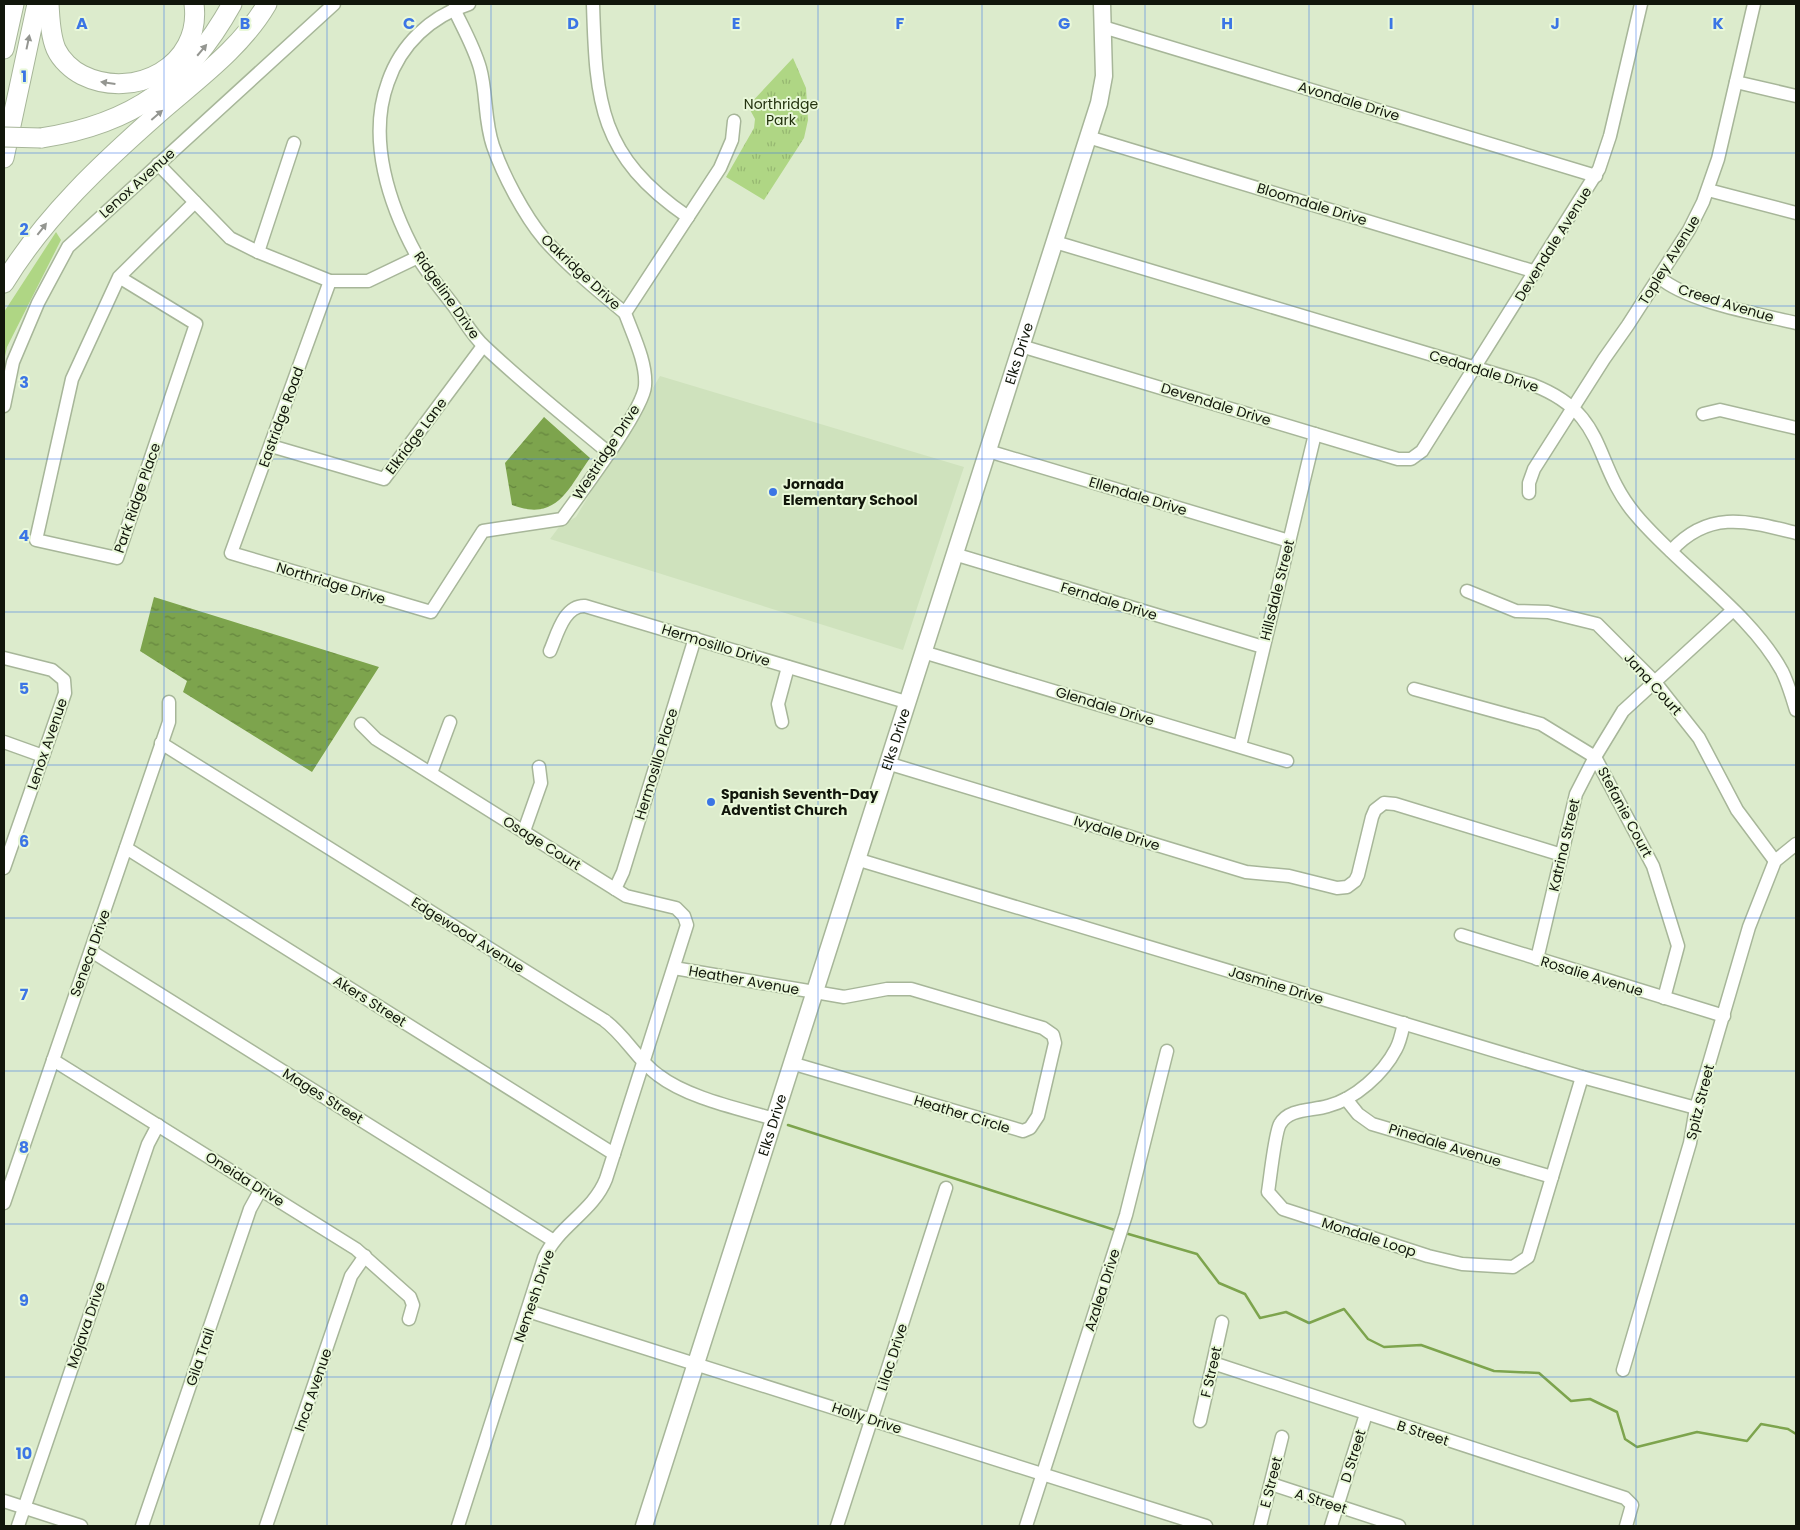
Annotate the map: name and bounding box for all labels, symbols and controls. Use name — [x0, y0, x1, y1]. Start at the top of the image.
text: A — [76, 12, 88, 35]
text: B — [240, 12, 250, 35]
text: C — [403, 12, 415, 35]
text: D — [567, 12, 579, 35]
text: E — [732, 12, 740, 35]
text: F — [896, 12, 905, 35]
text: G — [1058, 12, 1070, 35]
text: H — [1221, 12, 1233, 35]
text: I — [1389, 12, 1393, 35]
text: J — [1550, 12, 1560, 35]
text: K — [1712, 12, 1724, 35]
one-way arrow — [25, 34, 33, 50]
one-way arrow — [196, 44, 207, 57]
text: 1 — [21, 65, 27, 88]
street label: Avondale Drive — [1296, 76, 1402, 126]
one-way arrow — [100, 79, 116, 87]
park label: Northridge Park — [744, 94, 818, 130]
one-way arrow — [151, 109, 164, 120]
street label: Lenox Avenue — [95, 143, 179, 222]
street label: Bloomdale Drive — [1254, 178, 1370, 230]
street label: Devendale Avenue — [1510, 183, 1596, 305]
street label: Topley Avenue — [1633, 211, 1705, 309]
text: 2 — [19, 218, 29, 241]
one-way arrow — [37, 222, 47, 236]
street label: Oakridge Drive — [537, 230, 626, 315]
street label: Ridgeline Drive — [409, 247, 485, 343]
street label: Creed Avenue — [1676, 279, 1777, 327]
street label: Elks Drive — [1000, 320, 1038, 387]
street label: Cedardale Drive — [1427, 345, 1542, 397]
street label: Eastridge Road — [254, 364, 308, 470]
text: 3 — [19, 371, 29, 394]
street label: Devendale Drive — [1159, 378, 1274, 430]
street label: Elkridge Lane — [381, 393, 452, 478]
street label: Westridge Drive — [568, 400, 644, 504]
street label: Park Ridge Place — [109, 440, 165, 556]
street label: Ellendale Drive — [1086, 472, 1190, 521]
place label: Jornada Elementary School — [783, 474, 918, 510]
marker: Jornada Elementary School — [767, 486, 779, 498]
text: 4 — [19, 524, 30, 547]
street label: Hillsdale Street — [1255, 538, 1299, 642]
street label: Northridge Drive — [274, 557, 388, 609]
street label: Ferndale Drive — [1058, 577, 1160, 625]
street label: Hermosillo Drive — [659, 619, 773, 671]
street label: Jana Court — [1619, 648, 1687, 720]
text: 5 — [19, 677, 29, 700]
street label: Glendale Drive — [1053, 682, 1157, 731]
street label: Lenox Avenue — [22, 695, 72, 792]
street label: Elks Drive — [876, 705, 915, 773]
street label: Hermosillo Place — [630, 706, 683, 822]
street label: Stefanie Court — [1593, 763, 1657, 861]
place label: Spanish Seventh-Day Adventist Church — [721, 784, 878, 820]
marker: Spanish Seventh-Day Adventist Church — [705, 796, 717, 808]
street label: Katrina Street — [1544, 797, 1584, 893]
street label: Ivydale Drive — [1071, 810, 1163, 856]
street label: Osage Court — [499, 811, 585, 875]
text: 6 — [19, 830, 29, 853]
street label: Edgewood Avenue — [408, 892, 529, 978]
street label: Seneca Drive — [65, 906, 115, 999]
street label: Rosalie Avenue — [1538, 951, 1646, 1001]
street label: Heather Avenue — [687, 960, 801, 1000]
street label: Jasmine Drive — [1226, 961, 1326, 1009]
street label: Akers Street — [330, 971, 410, 1031]
text: 7 — [20, 983, 29, 1006]
street label: Spitz Street — [1681, 1062, 1719, 1142]
street label: Mages Street — [279, 1063, 367, 1129]
street label: Heather Circle — [911, 1090, 1013, 1138]
street label: Elks Drive — [753, 1091, 792, 1159]
street label: Pinedale Avenue — [1386, 1118, 1504, 1172]
text: 8 — [19, 1136, 29, 1159]
street label: Oneida Drive — [202, 1147, 289, 1211]
street label: Mondale Loop — [1319, 1212, 1419, 1262]
street label: Azalea Drive — [1079, 1246, 1125, 1334]
street label: Nemesh Drive — [509, 1247, 559, 1345]
street label: Mojava Drive — [62, 1279, 110, 1371]
text: 9 — [19, 1289, 29, 1312]
street label: Lilac Drive — [872, 1320, 912, 1393]
street label: Gila Trail — [181, 1325, 219, 1389]
street label: Inca Avenue — [289, 1345, 337, 1434]
street label: F Street — [1195, 1345, 1227, 1399]
street label: Holly Drive — [830, 1397, 905, 1439]
street label: B Street — [1395, 1415, 1451, 1451]
street label: D Street — [1335, 1427, 1371, 1485]
text: 10 — [16, 1442, 32, 1465]
street label: E Street — [1255, 1454, 1287, 1510]
street label: A Street — [1292, 1483, 1350, 1519]

